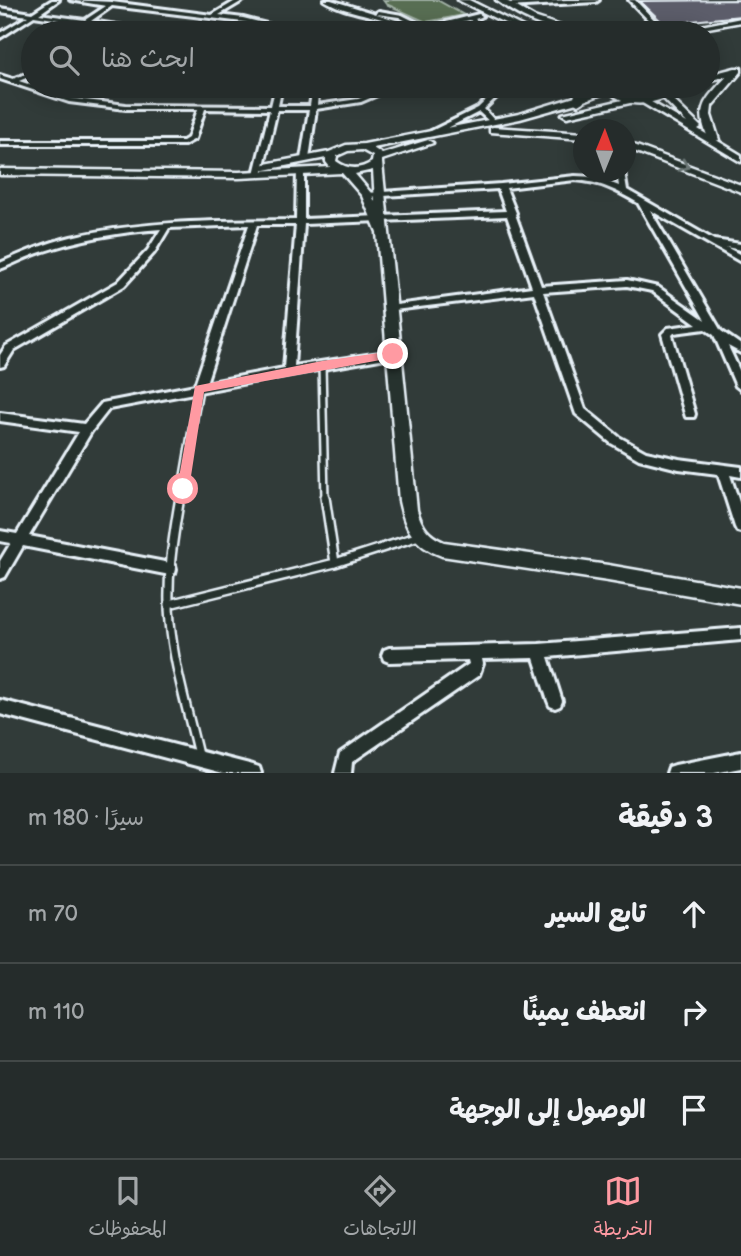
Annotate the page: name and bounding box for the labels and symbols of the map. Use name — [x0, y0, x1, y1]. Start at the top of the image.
north arrow — [573, 119, 636, 182]
one-way arrow — [676, 158, 689, 172]
route end — [377, 338, 408, 369]
route start — [167, 473, 198, 504]

